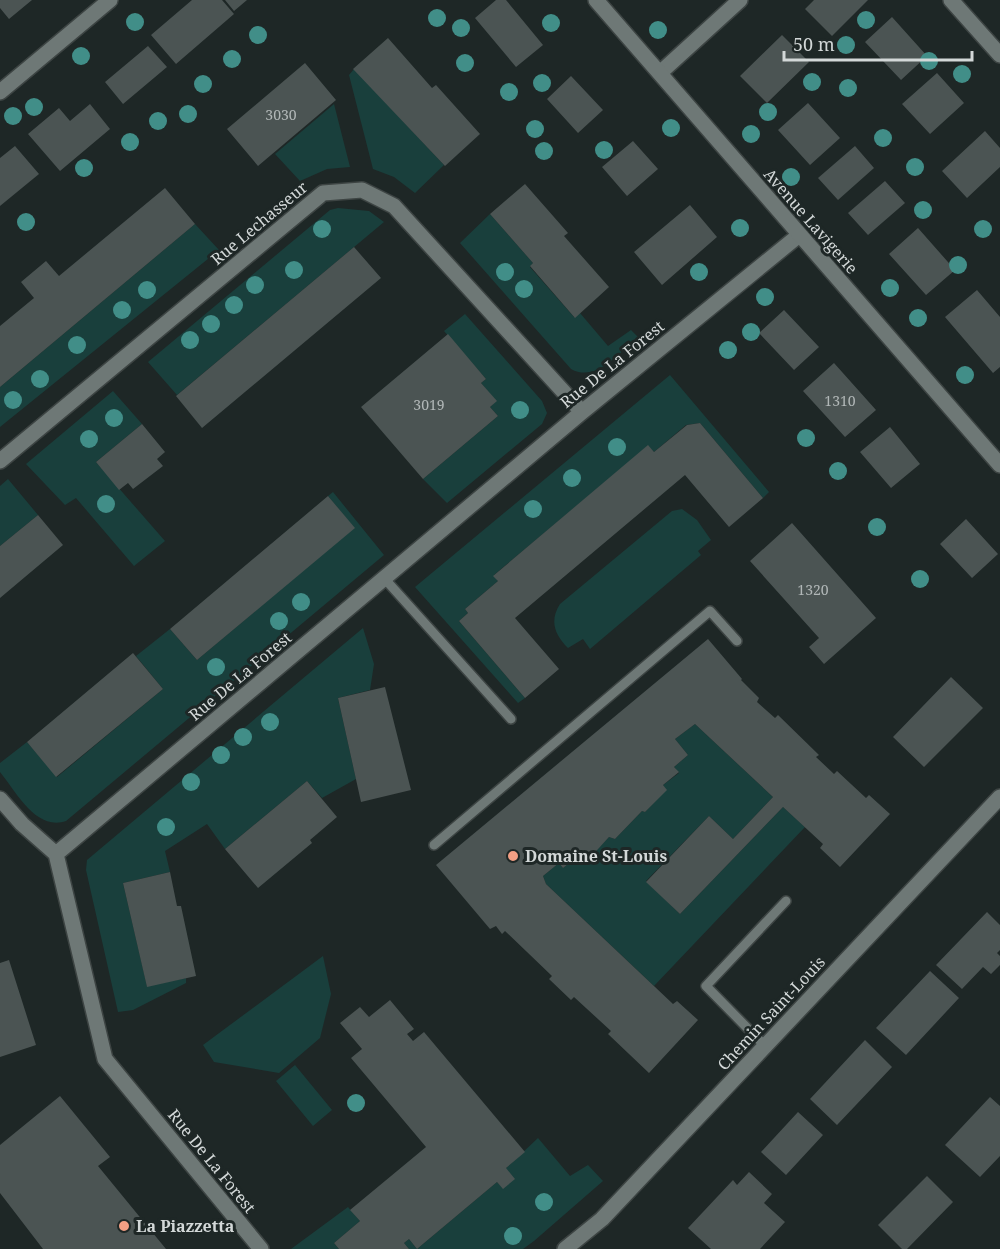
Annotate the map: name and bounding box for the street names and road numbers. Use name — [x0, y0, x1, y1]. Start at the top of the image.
street label: Avenue Lavigerie — [759, 164, 863, 278]
street label: Rue Lechasseur — [206, 176, 312, 270]
street label: Rue De La Forest — [555, 315, 669, 413]
street label: Rue De La Forest — [184, 626, 296, 726]
street label: Chemin Saint-Louis — [712, 951, 830, 1075]
street label: Rue De La Forest — [163, 1104, 261, 1218]

